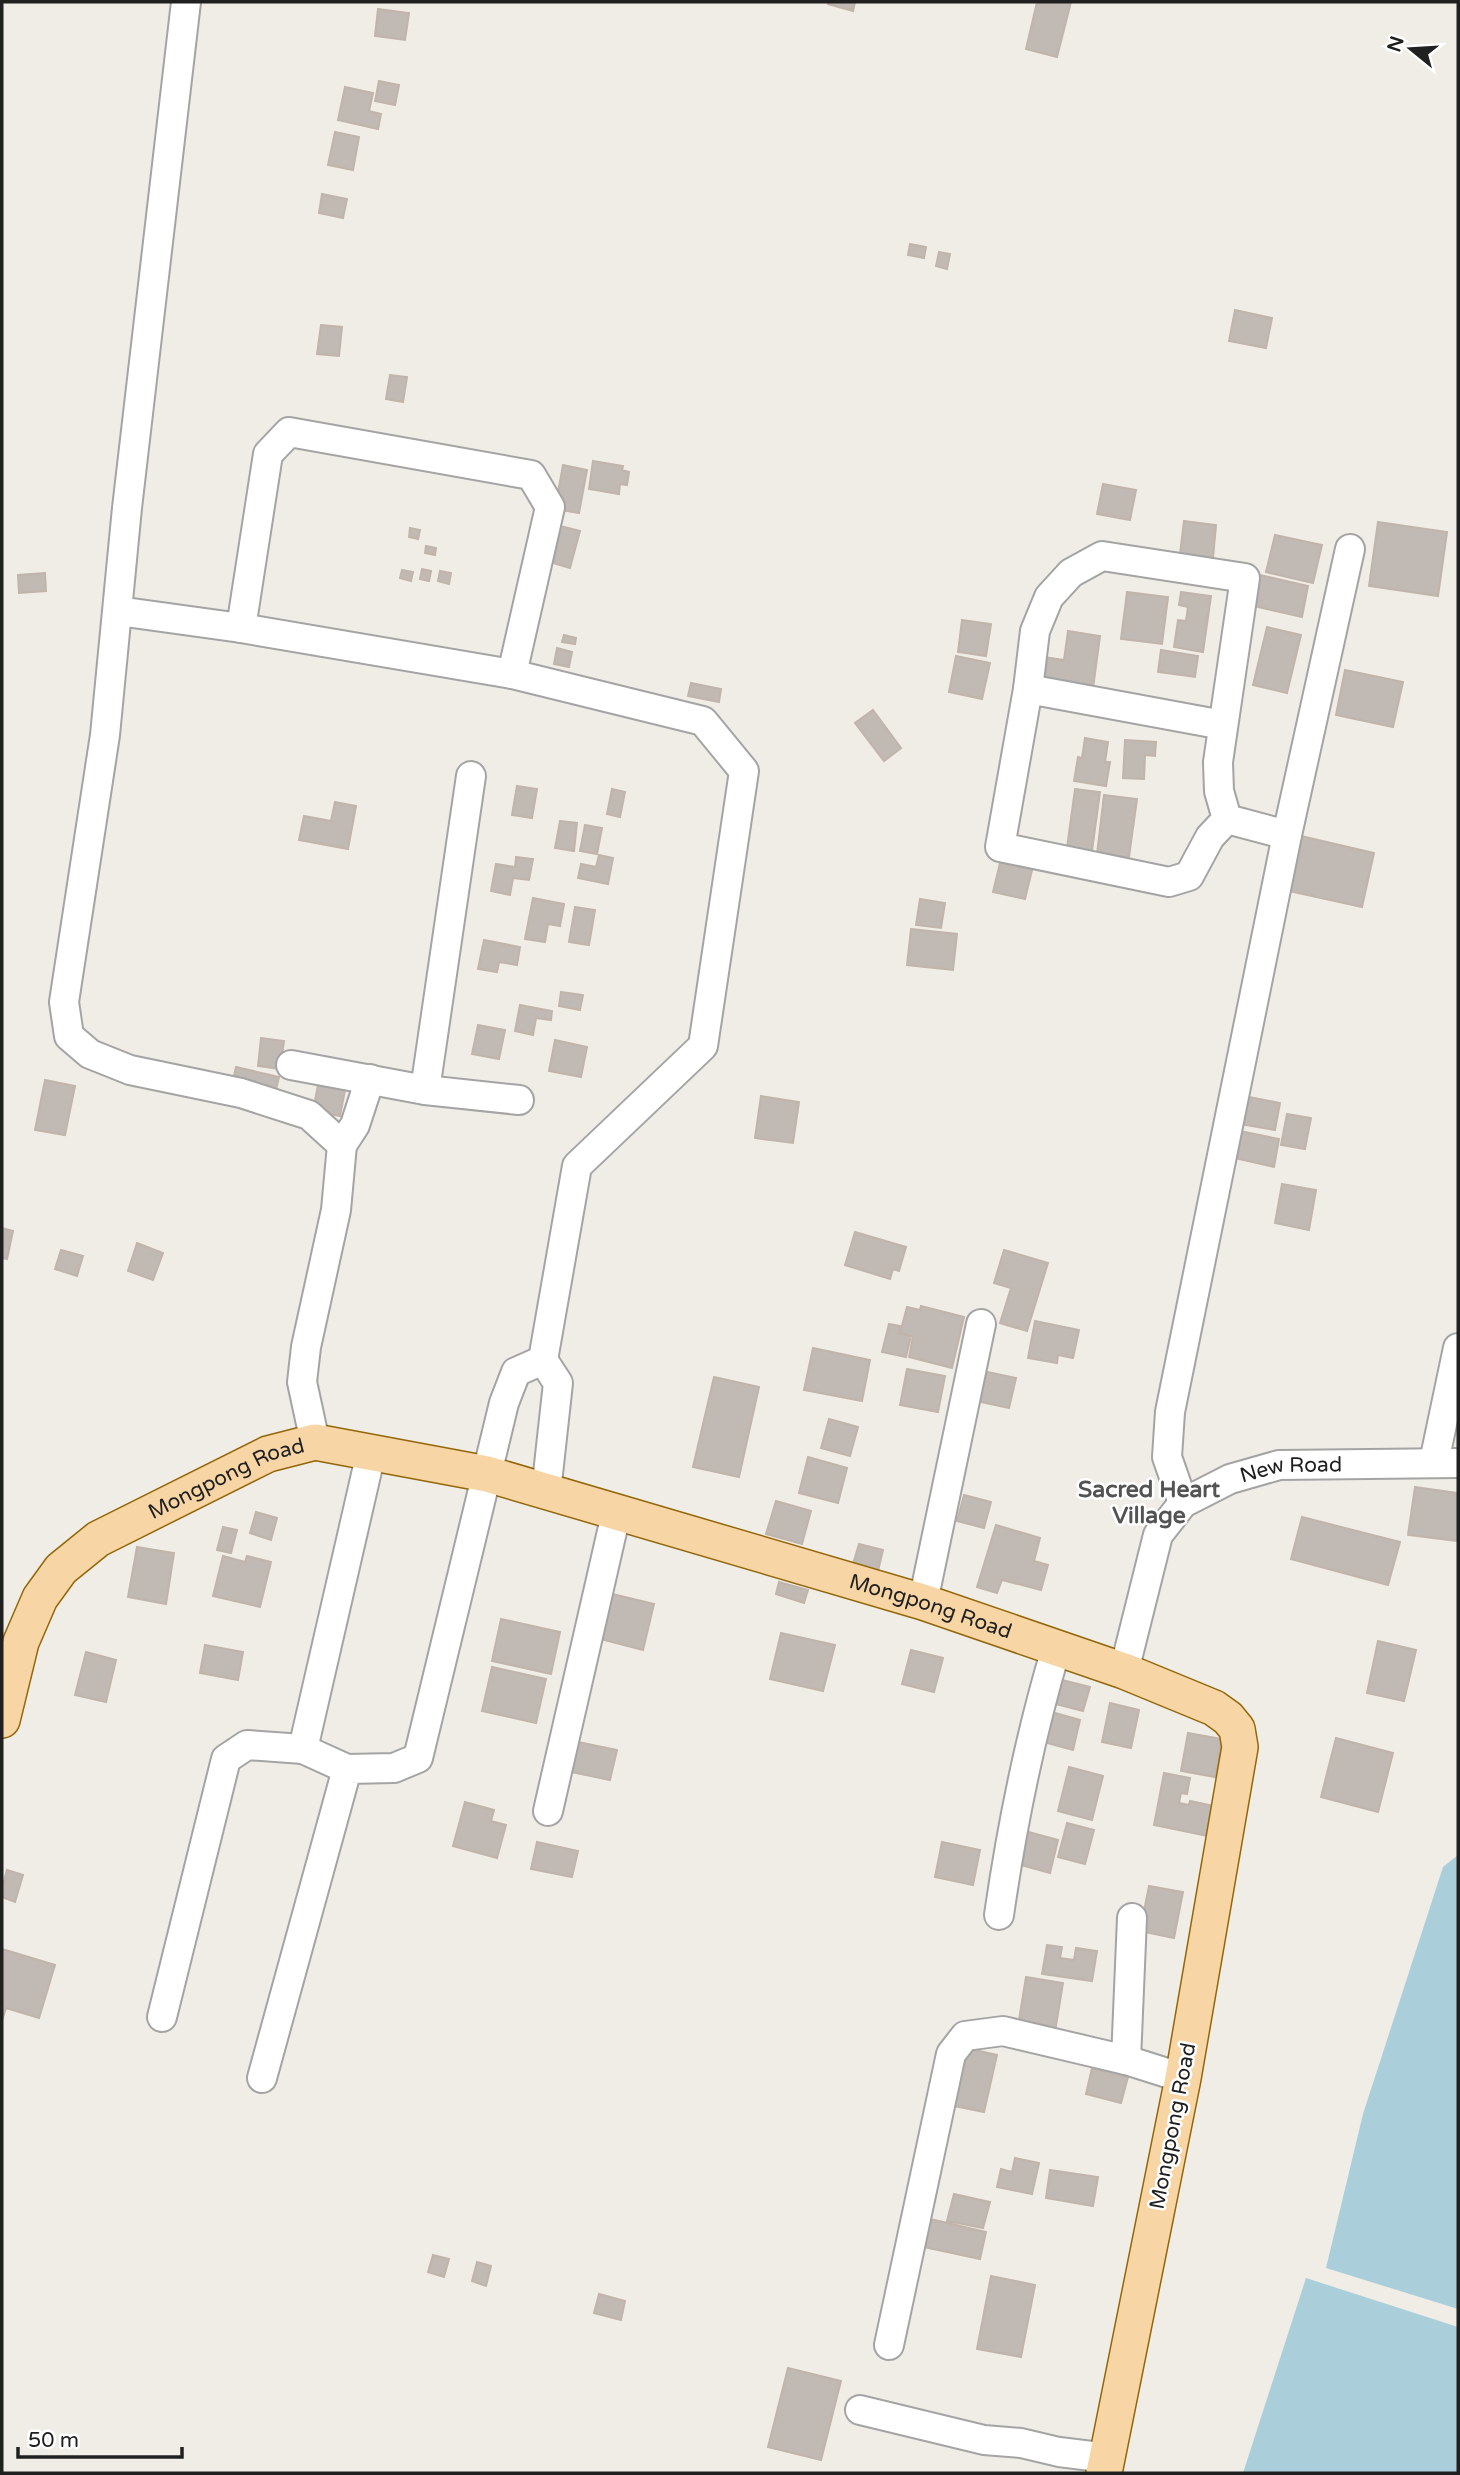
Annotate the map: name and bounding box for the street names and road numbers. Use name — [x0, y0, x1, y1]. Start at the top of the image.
street label: Mongpong Road — [144, 1433, 307, 1524]
street label: New Road — [1237, 1452, 1342, 1488]
street label: Mongpong Road — [846, 1569, 1015, 1644]
street label: Mongpong Road — [1145, 2041, 1201, 2211]

